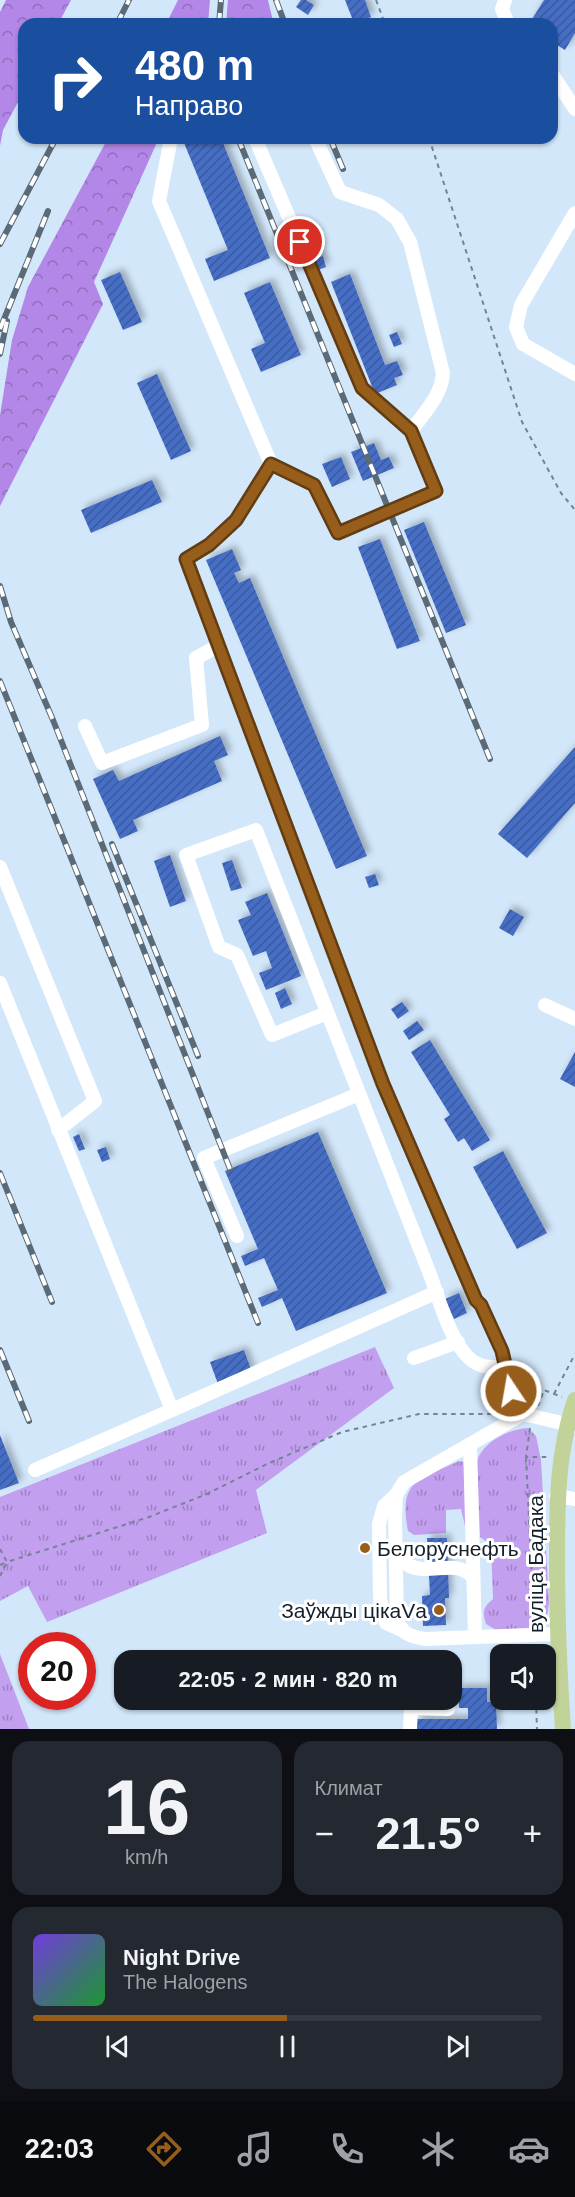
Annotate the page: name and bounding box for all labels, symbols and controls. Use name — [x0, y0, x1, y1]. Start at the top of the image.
icon: right — [36, 42, 114, 120]
text: 480 m — [135, 42, 254, 89]
text: Направо — [135, 91, 243, 121]
pin — [274, 216, 325, 267]
icon: arrive — [283, 225, 316, 258]
position arrow — [479, 1359, 543, 1423]
street label: вуліца Бадака — [524, 1495, 547, 1633]
place label: Белоруснефть — [377, 1537, 519, 1560]
marker: Белоруснефть — [358, 1541, 372, 1555]
place label: Заўжды цікаVа — [281, 1599, 427, 1622]
marker: Заўжды цікаVа — [432, 1603, 446, 1617]
speed limit sign: 20 — [18, 1632, 96, 1710]
map controls — [490, 1644, 556, 1710]
button: sound — [490, 1644, 556, 1710]
text: 22:05 · 2 мин · 820 m — [178, 1667, 398, 1692]
text: 16 — [103, 1763, 190, 1851]
text: Климат — [315, 1777, 383, 1799]
text: 21.5° — [375, 1808, 481, 1859]
text: − — [315, 1815, 334, 1852]
text: + — [523, 1815, 542, 1852]
text: km/h — [125, 1846, 168, 1868]
text: Night Drive — [123, 1945, 240, 1970]
text: The Halogens — [123, 1971, 248, 1993]
icon: previous — [101, 2030, 134, 2063]
icon: pause — [271, 2030, 304, 2063]
icon: next — [441, 2030, 474, 2063]
icon: directions — [143, 2128, 185, 2170]
icon: music — [234, 2128, 276, 2170]
icon: phone — [326, 2128, 368, 2170]
icon: climate — [417, 2128, 459, 2170]
icon: car — [508, 2128, 550, 2170]
text: 22:03 — [25, 2134, 94, 2164]

